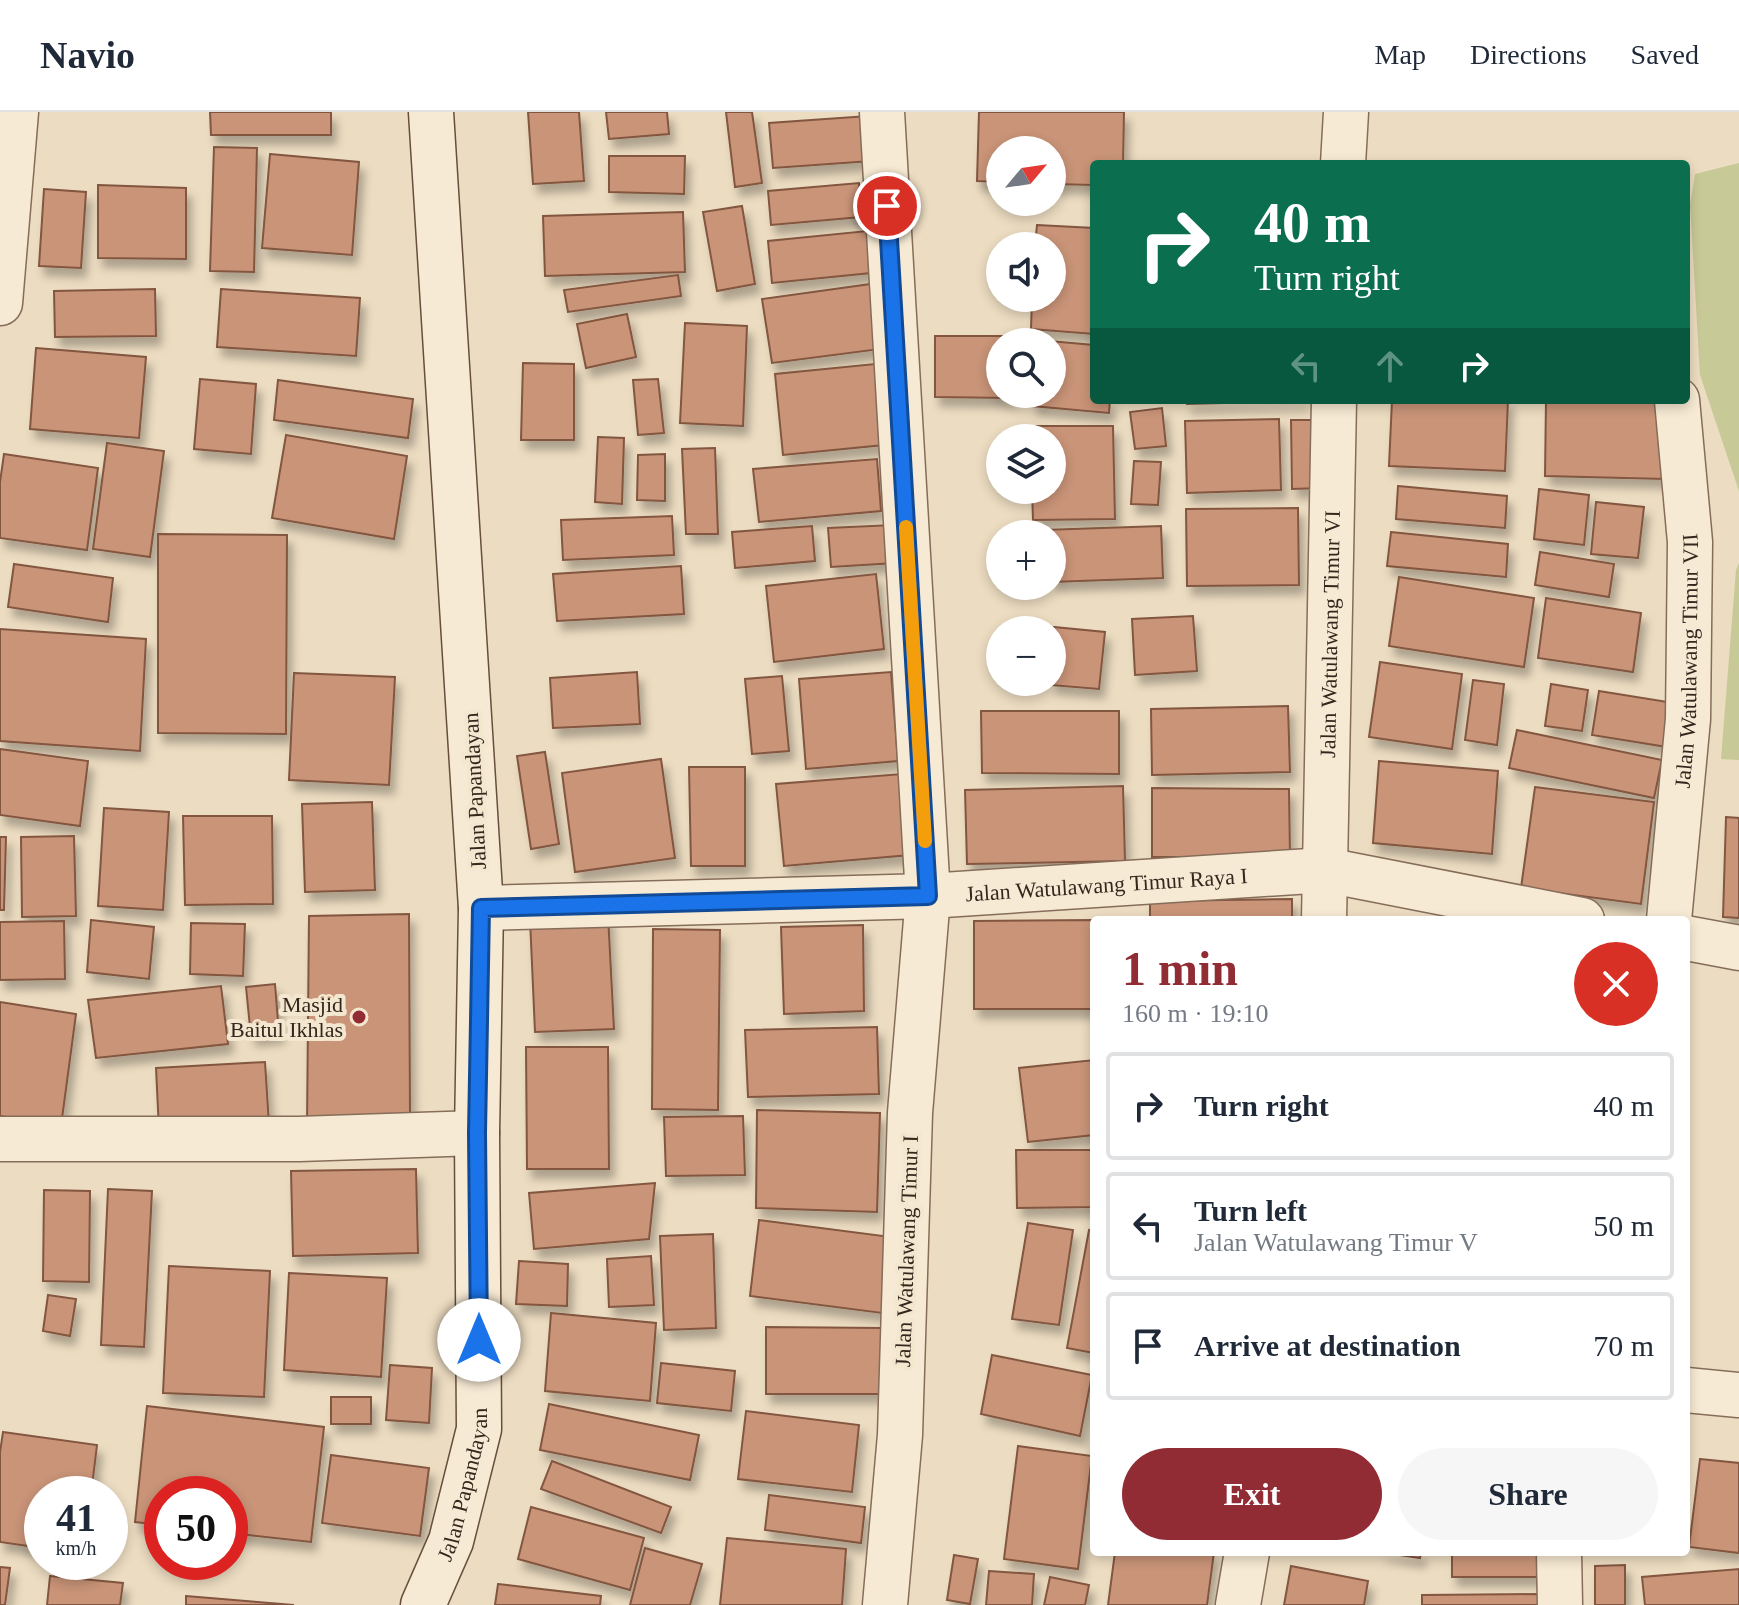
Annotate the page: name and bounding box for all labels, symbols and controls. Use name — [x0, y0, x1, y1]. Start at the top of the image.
text: Navio — [40, 34, 135, 76]
text: Map — [1375, 39, 1426, 70]
text: Directions — [1470, 39, 1587, 70]
text: Saved — [1631, 39, 1699, 70]
north arrow — [986, 136, 1066, 216]
map controls — [986, 136, 1066, 696]
pin — [853, 172, 921, 240]
icon: arrive — [865, 184, 909, 228]
icon: right — [1122, 192, 1226, 296]
text: 40 m — [1254, 192, 1371, 254]
button: sound — [986, 232, 1066, 312]
text: Turn right — [1254, 258, 1400, 298]
button: search — [986, 328, 1066, 408]
icon: left — [1284, 344, 1328, 388]
icon: ahead — [1368, 344, 1412, 388]
icon: right — [1452, 344, 1496, 388]
button: layers — [986, 424, 1066, 504]
street label: Jalan Watulawang Timur VI — [1315, 510, 1345, 758]
button: + — [986, 520, 1066, 600]
street label: Jalan Watulawang Timur VII — [1670, 532, 1703, 789]
button: − — [986, 616, 1066, 696]
street label: Jalan Papandayan — [458, 712, 491, 870]
street label: Jalan Watulawang Timur Raya I — [965, 863, 1248, 907]
text: 1 min — [1122, 942, 1238, 995]
button: close — [1574, 942, 1658, 1026]
place label: Masjid Baitul Ikhlas — [230, 992, 343, 1042]
text: 160 m · 19:10 — [1122, 999, 1269, 1028]
marker: Masjid Baitul Ikhlas — [350, 1008, 368, 1026]
icon: right — [1126, 1084, 1170, 1128]
text: Turn right — [1194, 1089, 1329, 1122]
text: 40 m — [1593, 1089, 1654, 1122]
street label: Jalan Watulawang Timur I — [890, 1135, 923, 1367]
text: Turn left — [1194, 1194, 1307, 1227]
icon: left — [1126, 1204, 1170, 1248]
text: 50 m — [1593, 1209, 1654, 1242]
text: Jalan Watulawang Timur V — [1194, 1228, 1478, 1257]
position arrow — [437, 1298, 521, 1382]
icon: arrive — [1126, 1324, 1170, 1368]
text: Arrive at destination — [1194, 1329, 1461, 1362]
text: 70 m — [1593, 1329, 1654, 1362]
street label: Jalan Papandayan — [432, 1408, 492, 1565]
button: Exit — [1122, 1448, 1382, 1540]
button: Share — [1398, 1448, 1658, 1540]
speed limit sign: 50 — [144, 1476, 248, 1580]
text: 41 — [56, 1495, 96, 1540]
text: km/h — [55, 1537, 97, 1559]

